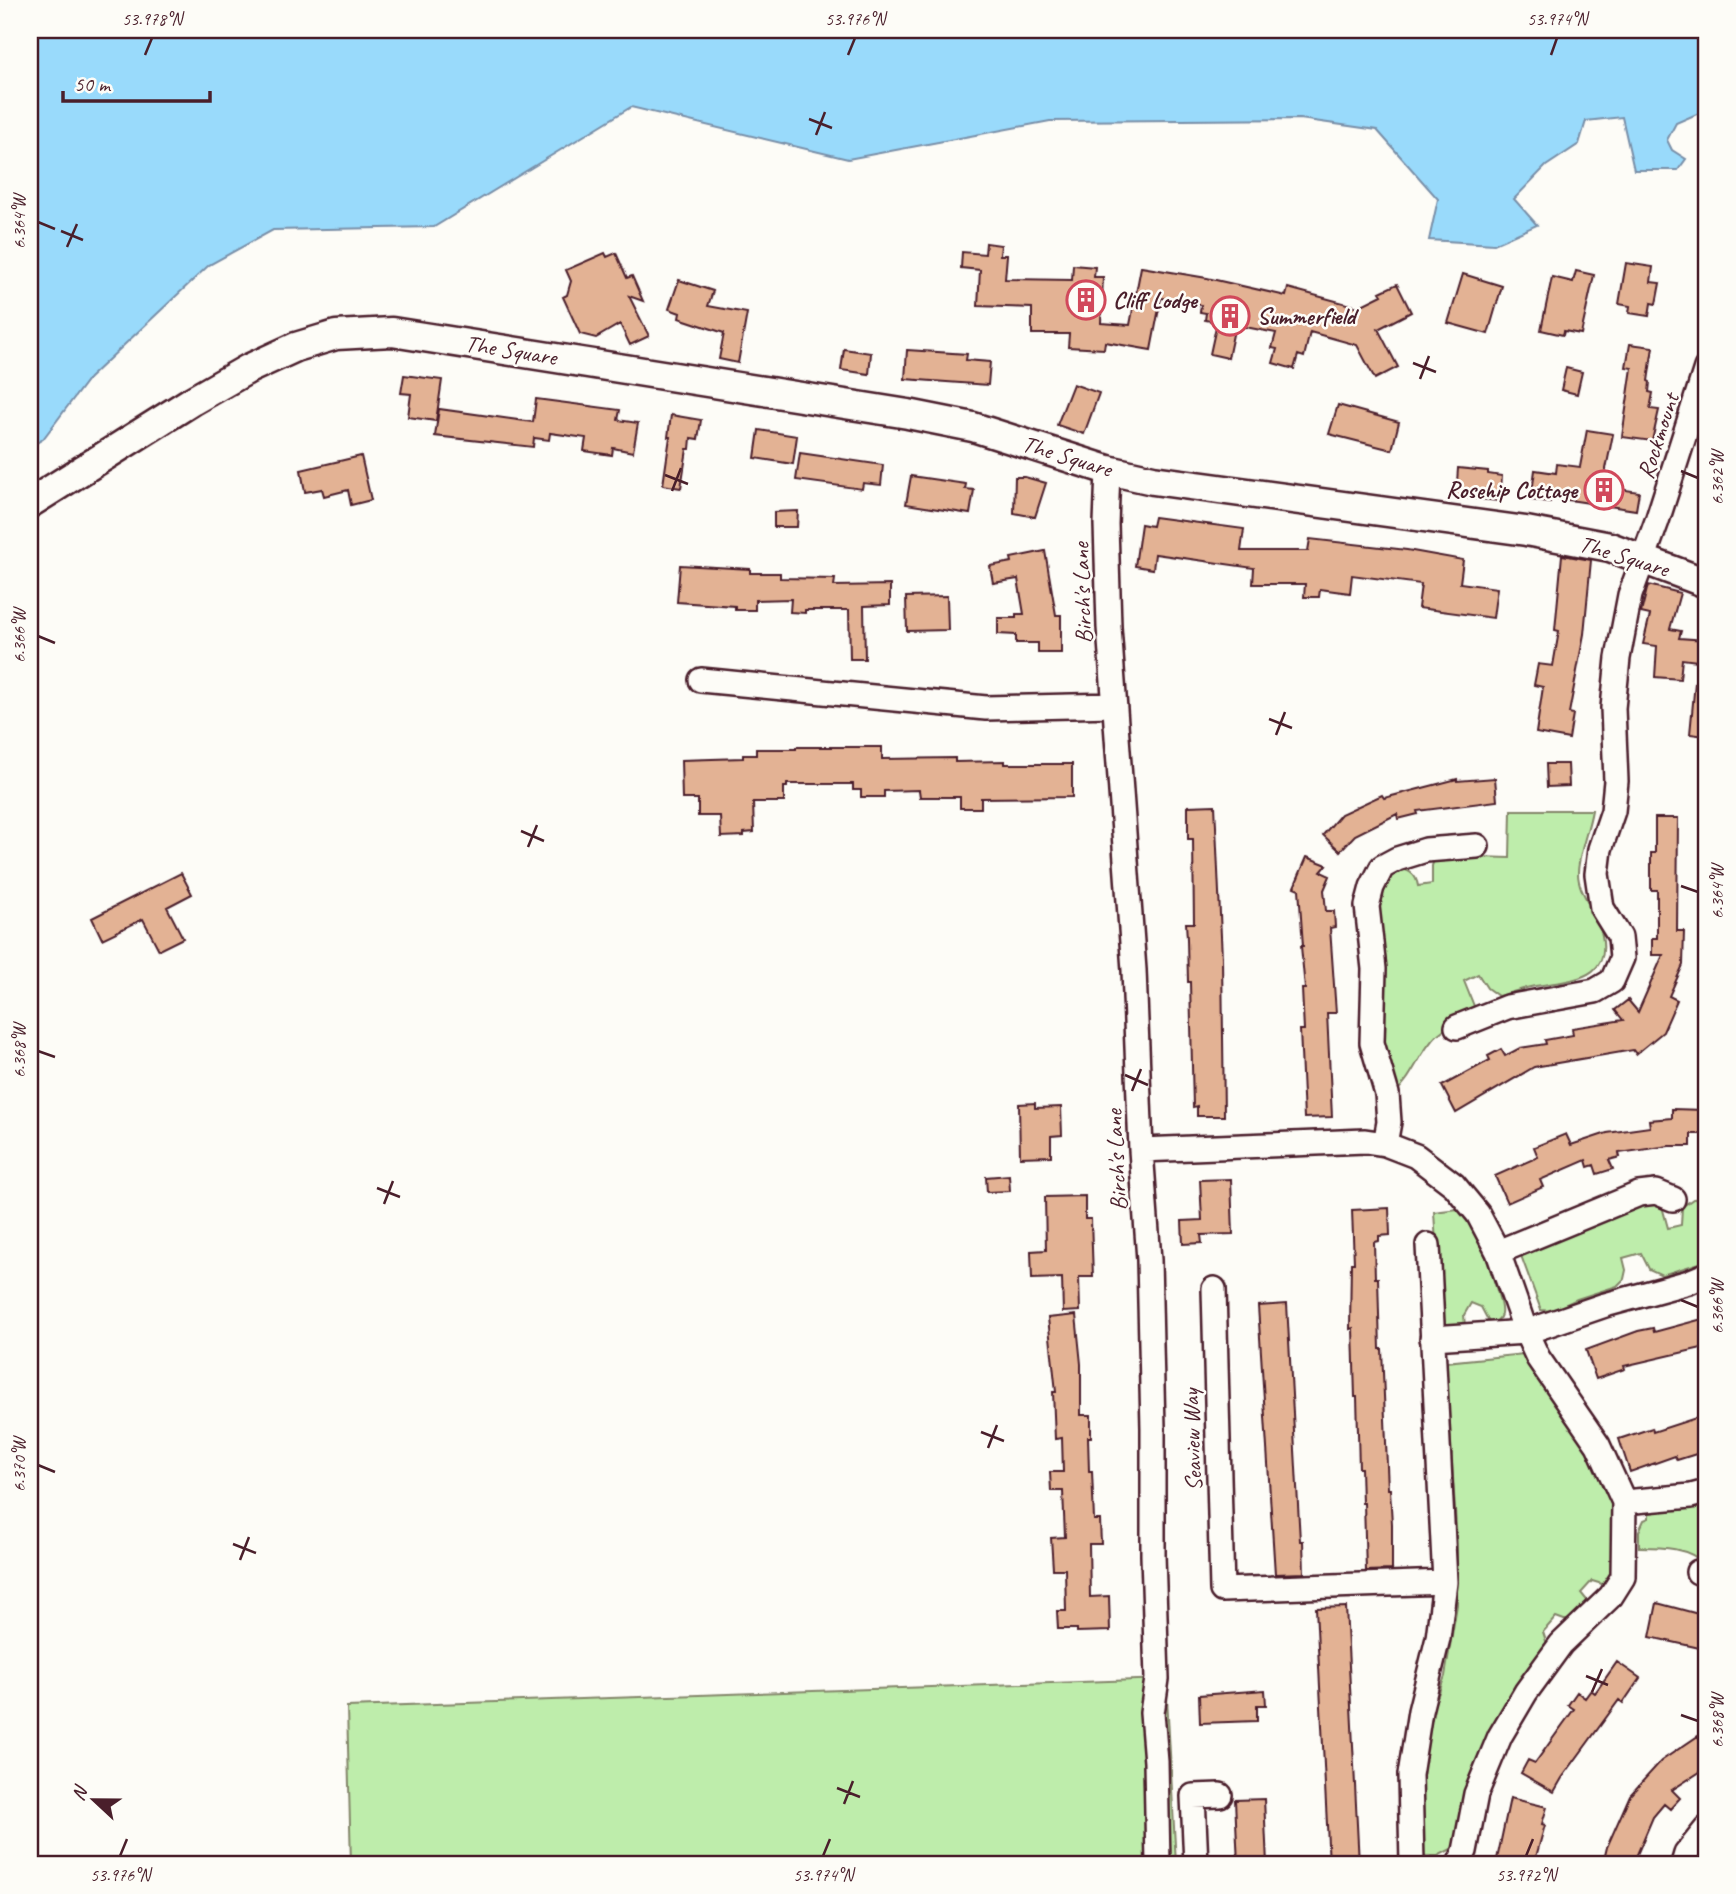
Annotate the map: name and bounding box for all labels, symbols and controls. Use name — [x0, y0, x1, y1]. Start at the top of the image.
text: 53.978°N — [122, 8, 185, 30]
text: 53.976°N — [825, 8, 888, 30]
text: 53.974°N — [1527, 8, 1590, 30]
scale bar — [63, 60, 210, 104]
text: 50 m — [74, 71, 112, 97]
text: 6.364°W — [8, 192, 30, 249]
building icon: Cliff Lodge — [1065, 279, 1107, 321]
place label: Cliff Lodge — [1113, 285, 1199, 315]
building icon: Summerfield — [1209, 295, 1251, 337]
place label: Summerfield — [1257, 301, 1360, 331]
street label: The Square — [463, 328, 561, 372]
street label: Rockmount — [1630, 388, 1686, 482]
street label: The Square — [1019, 428, 1118, 484]
text: 6.362°W — [1706, 448, 1728, 505]
building icon: Rosehip Cottage — [1583, 469, 1625, 511]
place label: Rosehip Cottage — [1446, 475, 1579, 505]
street label: The Square — [1576, 528, 1675, 584]
street label: Birch's Lane — [1065, 540, 1099, 644]
text: 6.366°W — [8, 606, 30, 663]
text: 6.364°W — [1706, 862, 1728, 919]
text: 6.368°W — [8, 1021, 30, 1078]
street label: Birch's Lane — [1098, 1106, 1134, 1211]
text: 6.366°W — [1706, 1277, 1728, 1334]
street label: Seaview Way — [1175, 1387, 1209, 1492]
text: 6.370°W — [8, 1435, 30, 1492]
text: 6.368°W — [1706, 1691, 1728, 1748]
north arrow — [60, 1764, 130, 1834]
text: N — [66, 1781, 94, 1804]
text: 53.976°N — [90, 1864, 153, 1886]
text: 53.974°N — [793, 1864, 856, 1886]
text: 53.972°N — [1496, 1864, 1559, 1886]

